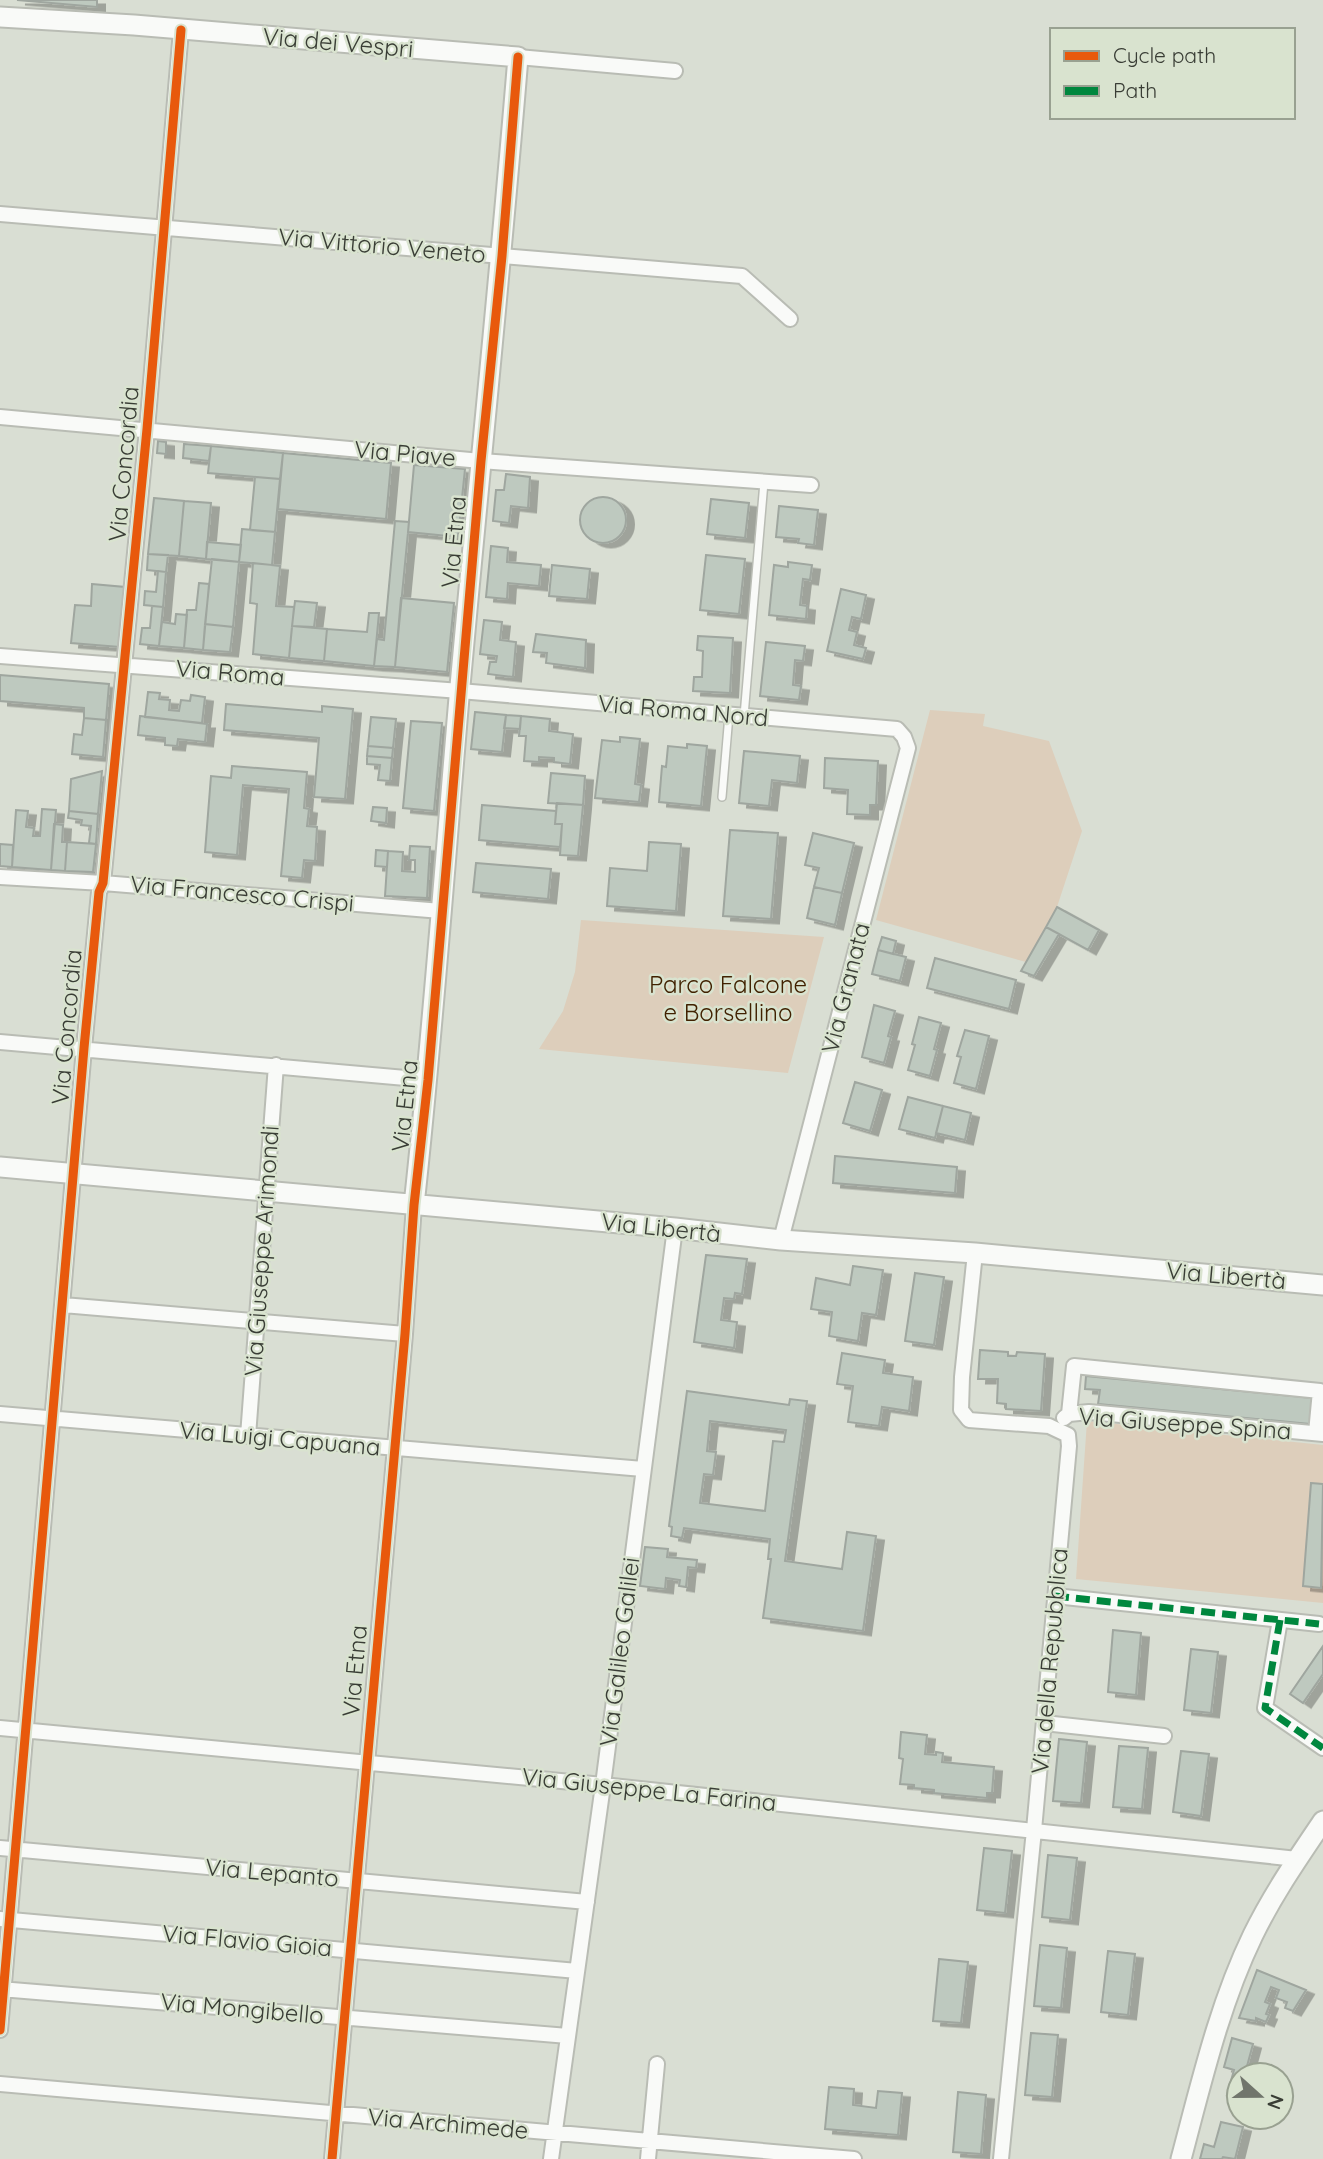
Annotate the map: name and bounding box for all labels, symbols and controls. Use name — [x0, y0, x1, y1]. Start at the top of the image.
street label: Via dei Vespri — [261, 20, 415, 64]
legend — [1050, 28, 1295, 119]
text: Cycle path — [1113, 42, 1216, 68]
text: Path — [1113, 77, 1157, 103]
street label: Via Vittorio Veneto — [277, 221, 487, 269]
street label: Via Concordia — [101, 385, 145, 543]
street label: Via Piave — [353, 434, 457, 472]
street label: Via Etna — [434, 495, 472, 589]
street label: Via Roma — [174, 652, 286, 692]
street label: Via Roma Nord — [597, 688, 769, 732]
street label: Via Francesco Crispi — [129, 868, 355, 918]
street label: Via Granata — [814, 919, 876, 1056]
street label: Via Concordia — [44, 948, 88, 1106]
park label: Parco Falcone e Borsellino — [649, 969, 807, 1027]
street label: Via Etna — [384, 1058, 424, 1153]
street label: Via Giuseppe Arimondi — [237, 1124, 285, 1377]
street label: Via Libertà — [600, 1206, 722, 1248]
street label: Via Libertà — [1165, 1255, 1287, 1295]
street label: Via Giuseppe Spina — [1078, 1401, 1292, 1445]
street label: Via Luigi Capuana — [178, 1414, 382, 1462]
street label: Via della Repubblica — [1024, 1547, 1074, 1775]
street label: Via Galileo Galilei — [593, 1556, 646, 1748]
street label: Via Etna — [335, 1624, 373, 1718]
street label: Via Giuseppe La Farina — [520, 1761, 778, 1817]
street label: Via Lepanto — [204, 1851, 340, 1893]
street label: Via Flavio Gioia — [161, 1918, 333, 1962]
street label: Via Mongibello — [159, 1986, 325, 2030]
north arrow — [1225, 2061, 1295, 2131]
text: N — [1262, 2091, 1290, 2113]
street label: Via Archimede — [366, 2101, 530, 2145]

